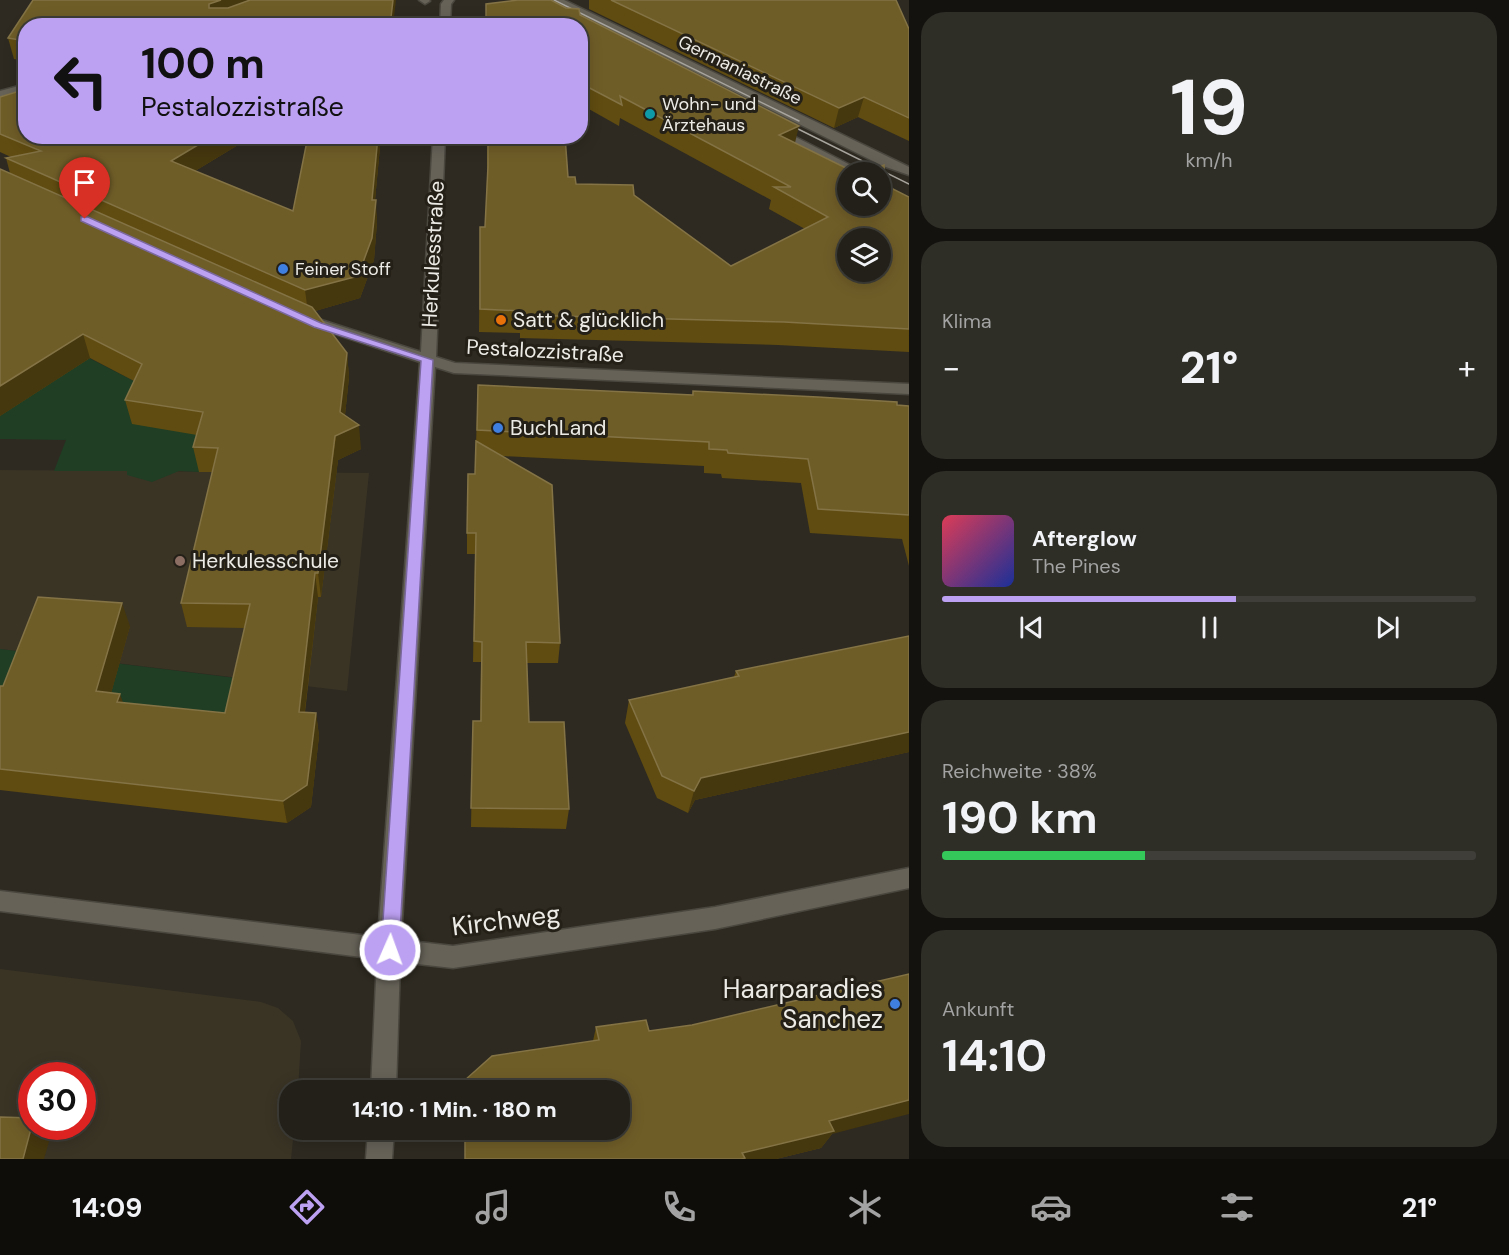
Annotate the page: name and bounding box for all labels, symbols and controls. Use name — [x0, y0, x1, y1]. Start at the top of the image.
street label: Germaniastraße — [674, 30, 806, 110]
text: 100 m — [141, 36, 265, 91]
icon: left — [42, 42, 120, 120]
text: 19 — [1170, 57, 1248, 158]
text: Pestalozzistraße — [141, 89, 344, 124]
place label: Wohn- und Ärztehaus — [662, 92, 756, 137]
marker: Wohn- und Ärztehaus — [643, 107, 657, 121]
text: km/h — [1185, 147, 1233, 173]
pin — [59, 157, 110, 219]
map controls — [837, 162, 891, 282]
button: search — [837, 162, 891, 216]
icon: arrive — [68, 166, 101, 199]
street label: Herkulesstraße — [415, 180, 451, 328]
button: layers — [837, 228, 891, 282]
place label: Feiner Stoff — [295, 257, 391, 281]
marker: Feiner Stoff — [276, 262, 290, 276]
place label: Satt & glücklich — [513, 306, 664, 334]
text: Klima — [942, 308, 992, 334]
marker: Satt & glücklich — [494, 313, 508, 327]
street label: Pestalozzistraße — [466, 333, 625, 369]
text: 21° — [1180, 338, 1238, 397]
text: − — [942, 346, 960, 389]
text: + — [1458, 346, 1476, 389]
place label: BuchLand — [510, 414, 607, 442]
marker: BuchLand — [491, 421, 505, 435]
text: Afterglow — [1032, 524, 1137, 553]
place label: Herkulesschule — [192, 547, 339, 575]
text: The Pines — [1032, 553, 1121, 579]
marker: Herkulesschule — [173, 554, 187, 568]
icon: previous — [1015, 611, 1048, 644]
icon: pause — [1193, 611, 1226, 644]
icon: next — [1371, 611, 1404, 644]
text: Reichweite · 38% — [942, 758, 1097, 784]
text: 190 km — [942, 788, 1098, 847]
street label: Kirchweg — [450, 896, 562, 944]
position arrow — [358, 918, 422, 982]
place label: Haarparadies Sanchez — [723, 972, 883, 1036]
text: Ankunft — [942, 996, 1014, 1022]
marker: Haarparadies Sanchez — [888, 997, 902, 1011]
text: 14:10 — [942, 1026, 1047, 1085]
speed limit sign: 30 — [18, 1062, 96, 1140]
text: 14:10 · 1 Min. · 180 m — [352, 1095, 557, 1124]
icon: directions — [286, 1186, 328, 1228]
icon: music — [472, 1186, 514, 1228]
icon: phone — [658, 1186, 700, 1228]
icon: climate — [844, 1186, 886, 1228]
icon: car — [1030, 1186, 1072, 1228]
icon: filters — [1216, 1186, 1258, 1228]
text: 14:09 — [72, 1190, 142, 1225]
text: 21° — [1402, 1190, 1437, 1225]

